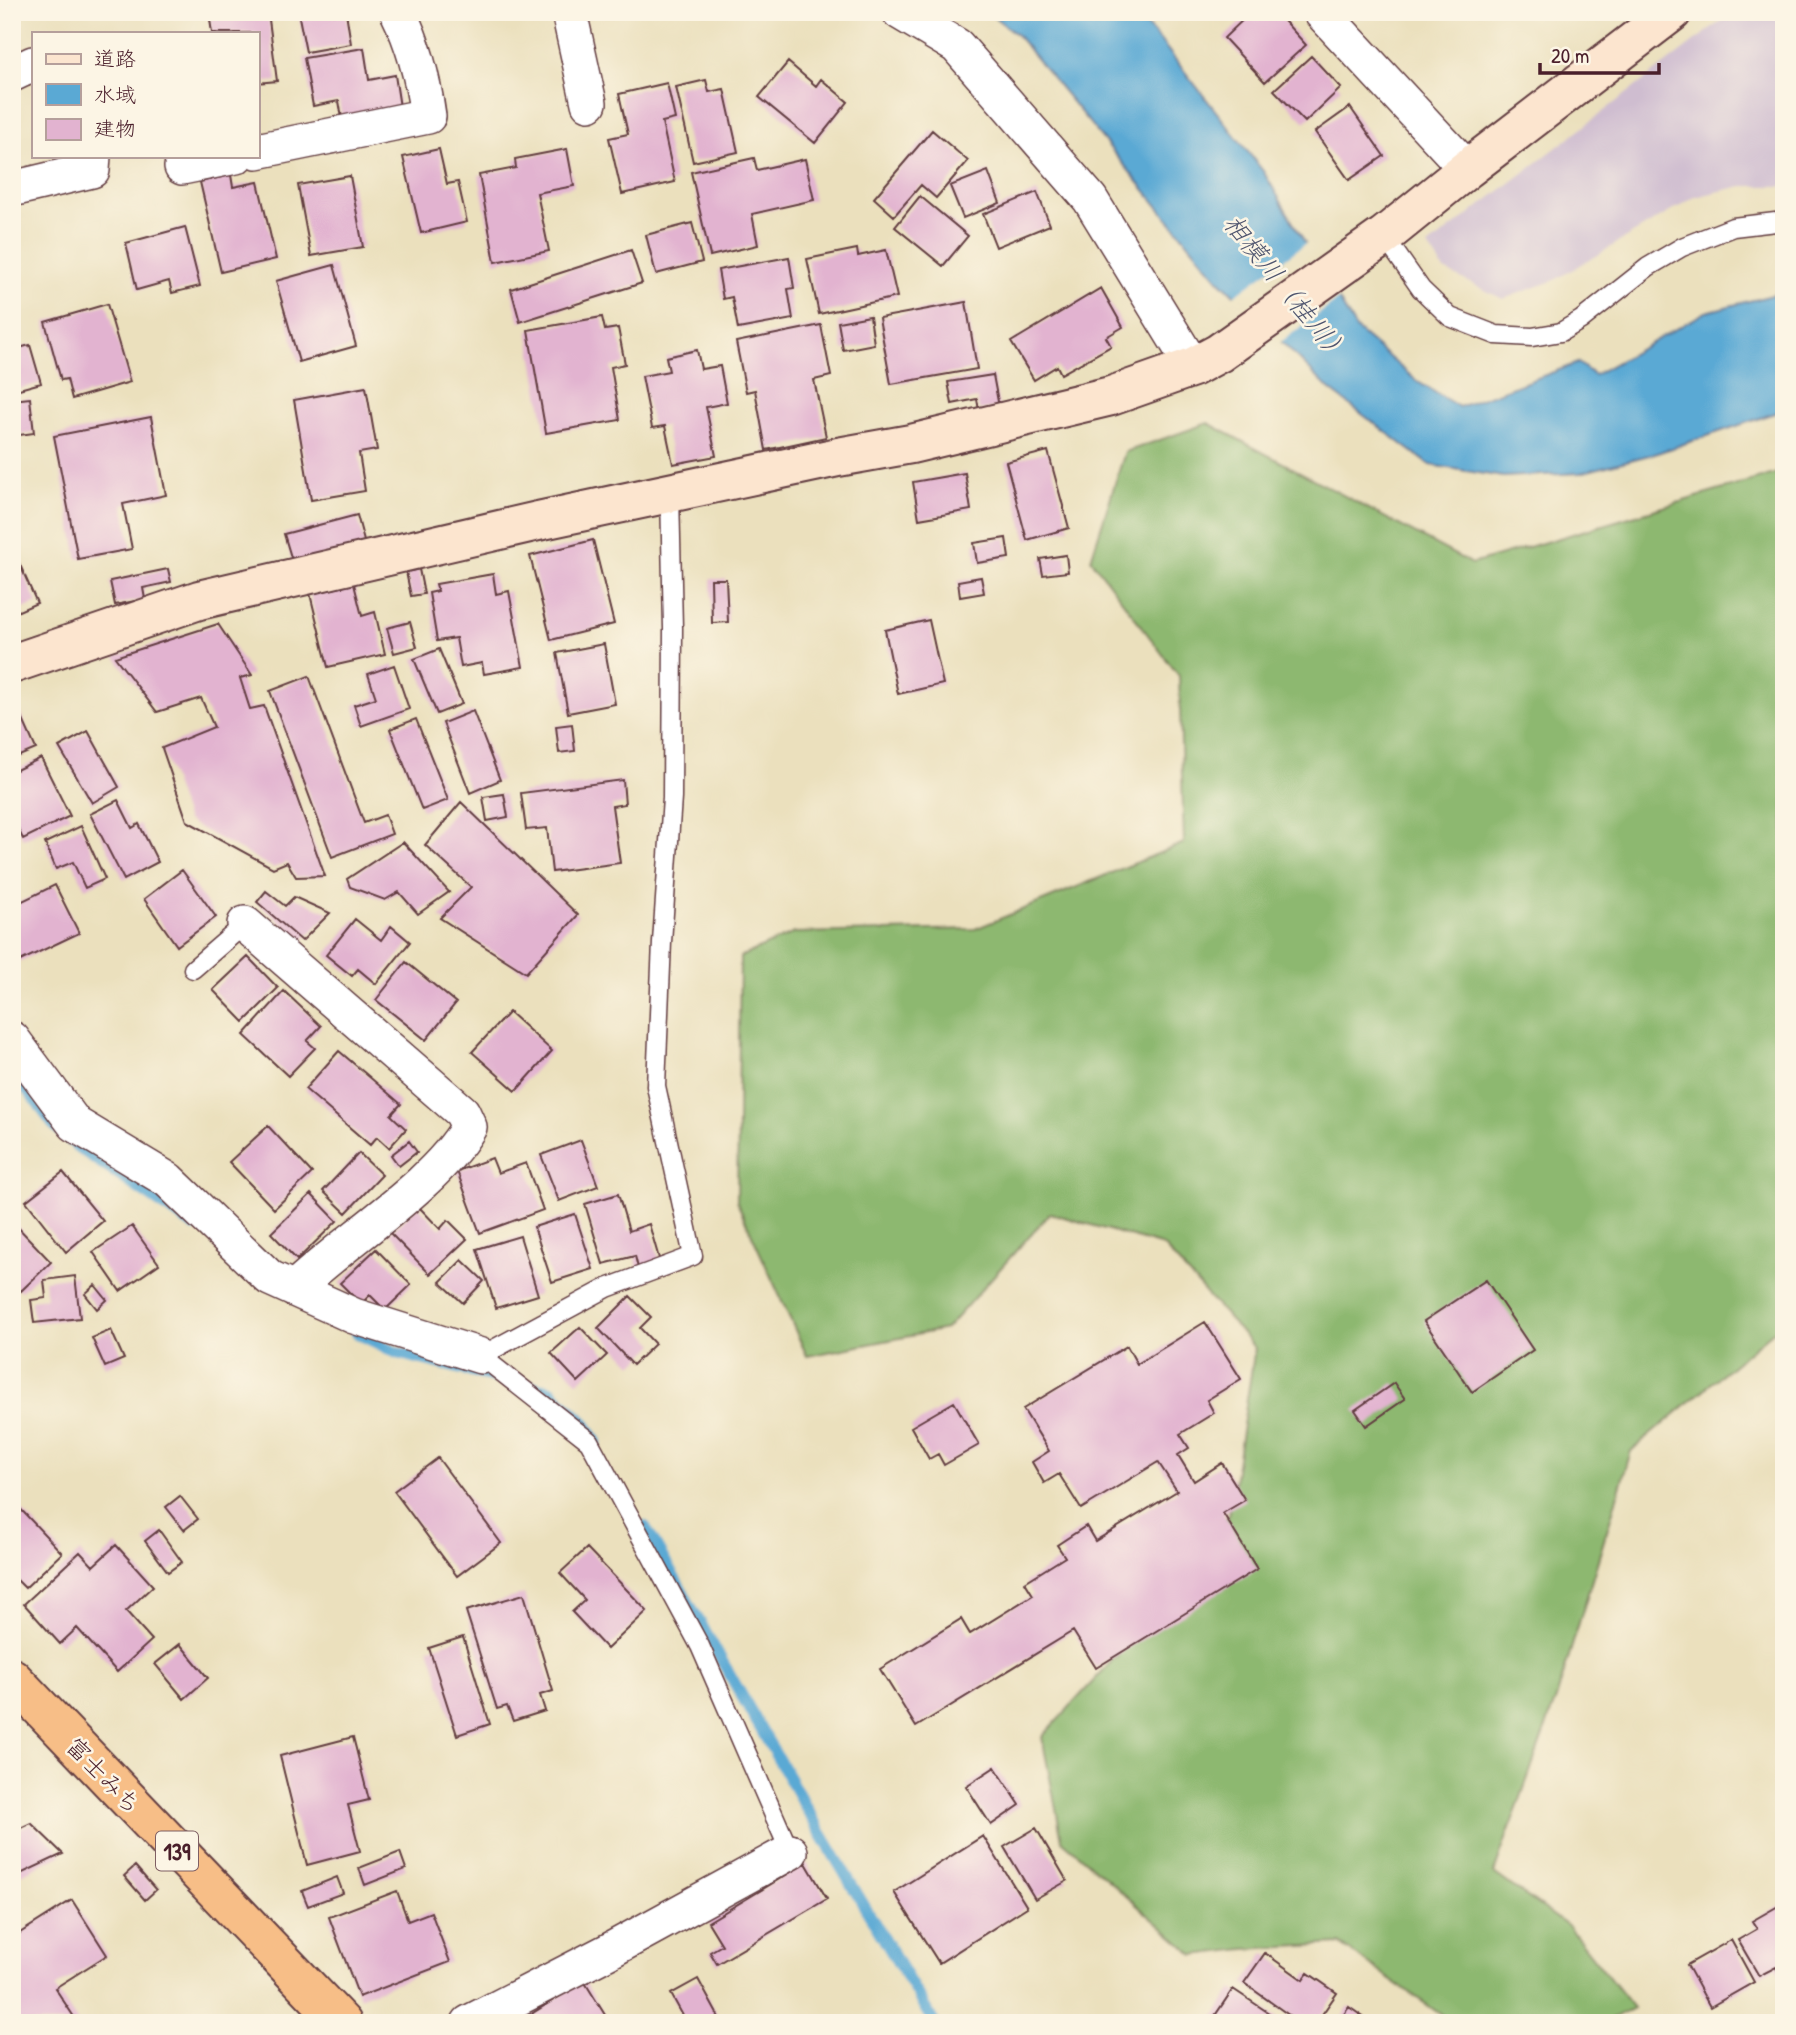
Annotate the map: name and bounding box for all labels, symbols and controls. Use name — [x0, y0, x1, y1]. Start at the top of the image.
legend — [32, 32, 259, 158]
scale bar — [1540, 32, 1660, 76]
text: 20 m — [1551, 41, 1589, 70]
text: 道路 — [94, 44, 136, 73]
text: 水域 — [94, 80, 136, 109]
text: 建物 — [94, 114, 136, 143]
water label: 相模川（桂川） — [1216, 206, 1358, 370]
street label: 富士みち — [59, 1730, 149, 1820]
road number: 139 — [156, 1832, 198, 1870]

